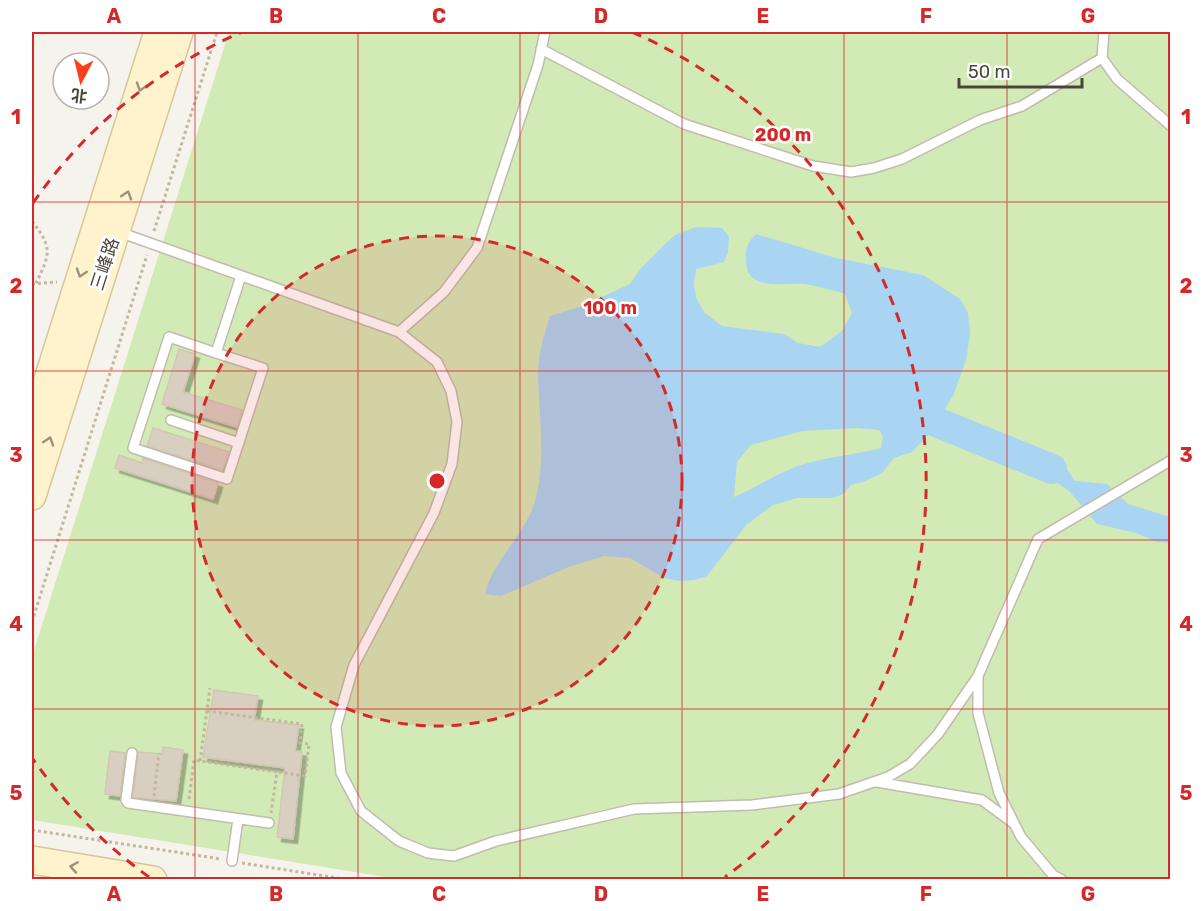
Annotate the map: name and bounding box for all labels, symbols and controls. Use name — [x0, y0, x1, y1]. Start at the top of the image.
text: A — [107, 4, 122, 28]
text: B — [269, 4, 283, 28]
text: C — [432, 4, 446, 28]
text: D — [594, 4, 608, 28]
text: E — [757, 4, 769, 28]
text: F — [920, 4, 932, 28]
text: G — [1081, 4, 1095, 28]
north arrow — [51, 51, 111, 111]
scale bar — [959, 51, 1082, 89]
text: 50 m — [968, 61, 1011, 83]
one-way arrow — [135, 81, 148, 92]
text: 北 — [70, 85, 88, 106]
text: 1 — [11, 105, 21, 129]
text: 1 — [1181, 105, 1191, 129]
text: 200 m — [755, 124, 811, 146]
one-way arrow — [120, 190, 132, 201]
street label: 三峰路 — [86, 235, 124, 293]
one-way arrow — [76, 267, 89, 278]
text: 2 — [10, 274, 23, 298]
text: 2 — [1180, 274, 1193, 298]
text: 100 m — [583, 297, 637, 319]
one-way arrow — [42, 436, 54, 447]
text: 3 — [9, 443, 23, 467]
text: 3 — [1179, 443, 1193, 467]
centre of rings — [427, 471, 447, 491]
text: 4 — [9, 612, 23, 636]
text: 4 — [1179, 612, 1193, 636]
text: 5 — [10, 781, 23, 805]
text: 5 — [1180, 781, 1193, 805]
one-way arrow — [69, 862, 79, 874]
text: A — [107, 882, 122, 906]
text: B — [269, 882, 283, 906]
text: C — [432, 882, 446, 906]
text: D — [594, 882, 608, 906]
text: E — [757, 882, 769, 906]
text: F — [920, 882, 932, 906]
text: G — [1081, 882, 1095, 906]

